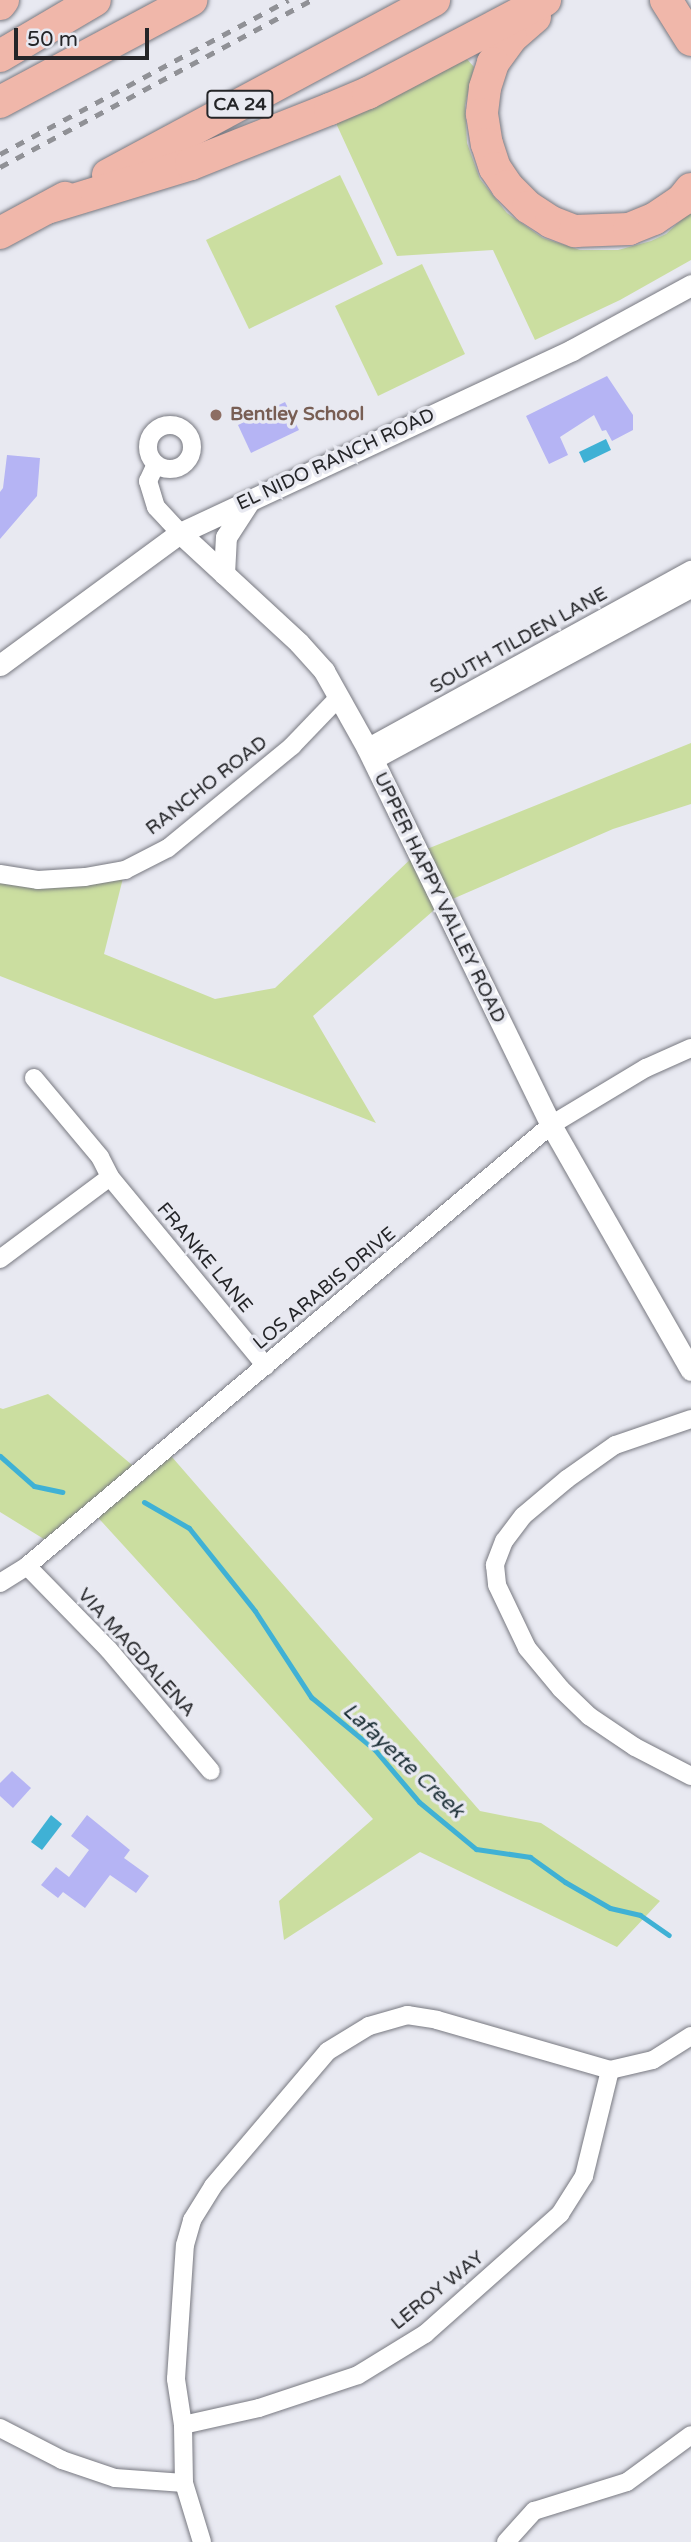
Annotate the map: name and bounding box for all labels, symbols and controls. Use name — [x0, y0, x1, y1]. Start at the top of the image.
scale bar — [18, 14, 152, 58]
text: 50 m — [27, 27, 78, 52]
road number: CA 24 — [205, 90, 275, 119]
place label: Bentley School — [230, 404, 364, 426]
street label: EL NIDO RANCH ROAD — [233, 404, 439, 516]
marker: Bentley School — [208, 407, 224, 423]
street label: SOUTH TILDEN LANE — [426, 583, 612, 699]
street label: RANCHO ROAD — [142, 731, 272, 841]
street label: UPPER HAPPY VALLEY ROAD — [368, 769, 510, 1027]
street label: FRANKE LANE — [151, 1198, 257, 1318]
street label: LOS ARABIS DRIVE — [249, 1223, 401, 1355]
street label: VIA MAGDALENA — [72, 1584, 200, 1722]
water label: Lafayette Creek — [337, 1698, 469, 1824]
street label: LEROY WAY — [387, 2247, 489, 2335]

